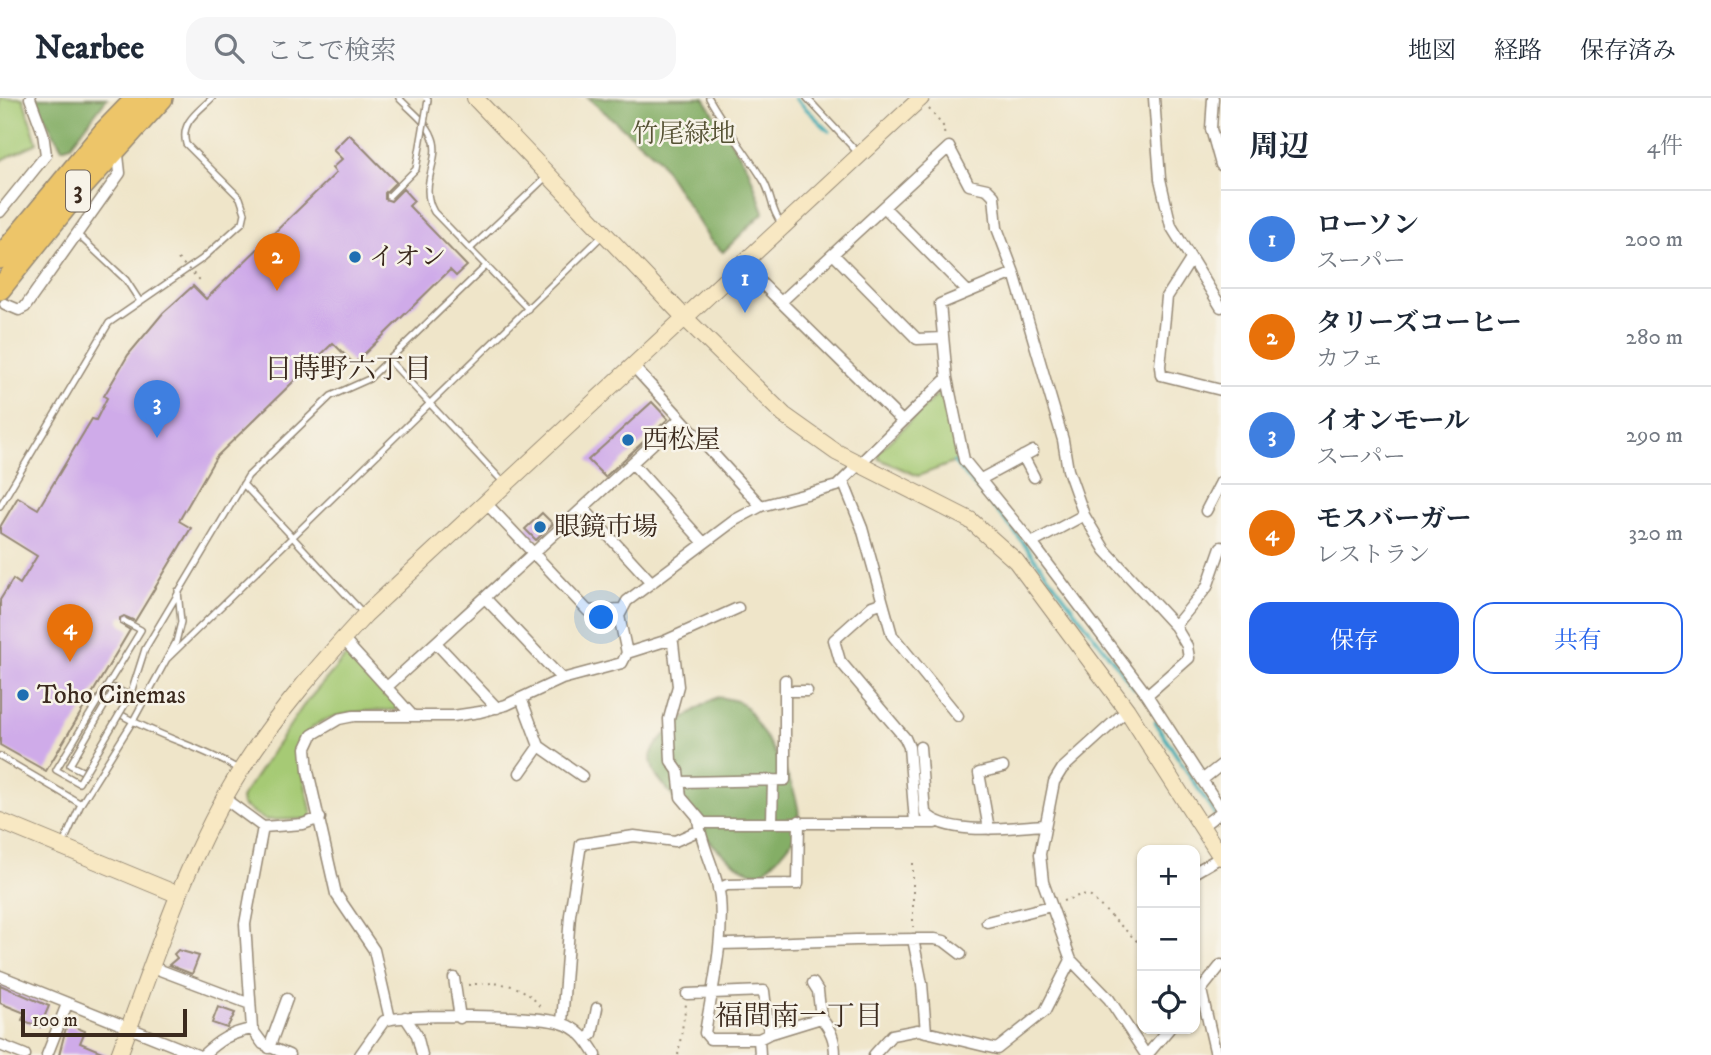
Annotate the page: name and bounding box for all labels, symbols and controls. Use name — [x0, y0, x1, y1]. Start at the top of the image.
search box — [186, 17, 676, 80]
text: Nearbee — [35, 28, 144, 69]
icon: search — [210, 29, 248, 67]
text: ここで検索 — [266, 35, 396, 68]
text: 地図 — [1408, 36, 1456, 66]
text: 経路 — [1494, 36, 1542, 66]
text: 保存済み — [1580, 36, 1676, 66]
park label: 竹尾緑地 — [632, 118, 736, 151]
text: 周辺 — [1249, 129, 1309, 166]
text: 4件 — [1647, 132, 1683, 161]
road number: 3 — [66, 170, 90, 212]
text: ローソン — [1316, 209, 1419, 242]
text: 1 — [1268, 225, 1276, 254]
text: 200 m — [1625, 225, 1683, 254]
pin: 2 — [254, 233, 300, 291]
place label: イオン — [369, 241, 446, 274]
text: スーパー — [1316, 247, 1406, 276]
marker: イオン — [347, 249, 363, 265]
pin: 1 — [722, 255, 768, 313]
text: タリーズコーヒー — [1316, 307, 1522, 340]
text: 2 — [1266, 323, 1278, 352]
text: 280 m — [1626, 323, 1683, 352]
text: カフェ — [1316, 345, 1384, 374]
district label: 日蒔野六丁目 — [264, 352, 432, 387]
pin: 3 — [134, 380, 180, 438]
text: イオンモール — [1316, 405, 1470, 438]
text: 3 — [1268, 421, 1276, 450]
text: 290 m — [1626, 421, 1683, 450]
place label: 西松屋 — [642, 424, 720, 457]
marker: 西松屋 — [620, 432, 636, 448]
text: スーパー — [1316, 443, 1406, 472]
text: モスバーガー — [1316, 503, 1471, 536]
place label: 眼鏡市場 — [554, 511, 658, 544]
marker: 眼鏡市場 — [532, 519, 548, 535]
text: 4 — [1265, 519, 1279, 548]
text: 320 m — [1629, 519, 1683, 548]
text: レストラン — [1316, 541, 1430, 570]
your location — [584, 600, 618, 634]
button: 保存 — [1249, 602, 1459, 674]
button: 共有 — [1473, 602, 1683, 674]
pin: 4 — [47, 604, 93, 662]
place label: Toho Cinemas — [37, 679, 186, 712]
marker: Toho Cinemas — [15, 687, 31, 703]
map controls — [1137, 845, 1200, 1034]
button: + — [1137, 845, 1200, 908]
button: − — [1137, 908, 1200, 971]
button: locate — [1137, 971, 1200, 1034]
district label: 福間南一丁目 — [715, 999, 883, 1034]
scale bar — [21, 1006, 187, 1038]
text: 100 m — [32, 1009, 78, 1032]

